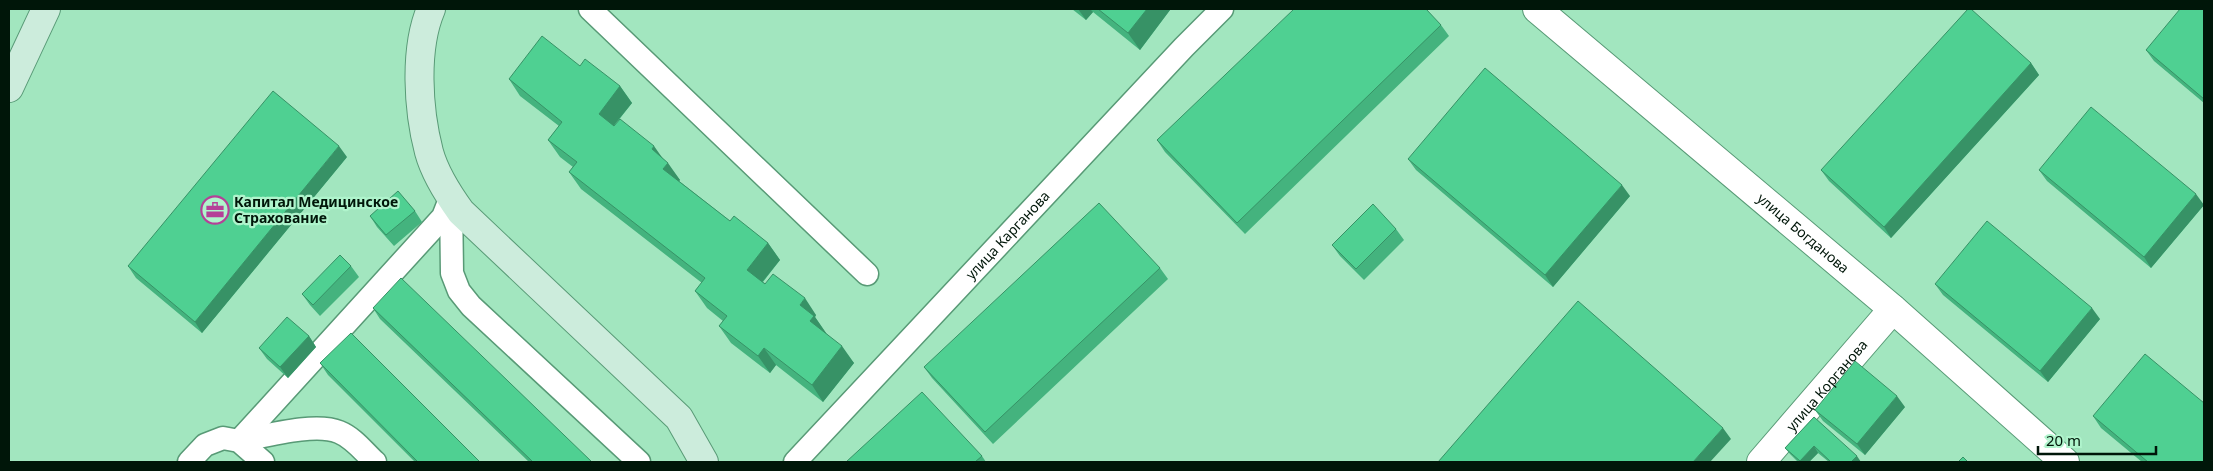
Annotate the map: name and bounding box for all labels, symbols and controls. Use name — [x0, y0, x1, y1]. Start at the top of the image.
street label: улица Карганова — [961, 186, 1054, 283]
street label: улица Богданова — [1753, 189, 1853, 277]
place label: Капитал Медицинское Страхование — [234, 192, 398, 227]
office icon: Капитал Медицинское Страхование — [200, 195, 230, 225]
street label: улица Корганова — [1782, 335, 1871, 435]
scale bar — [2038, 424, 2156, 456]
text: 20 m — [2046, 430, 2081, 450]

